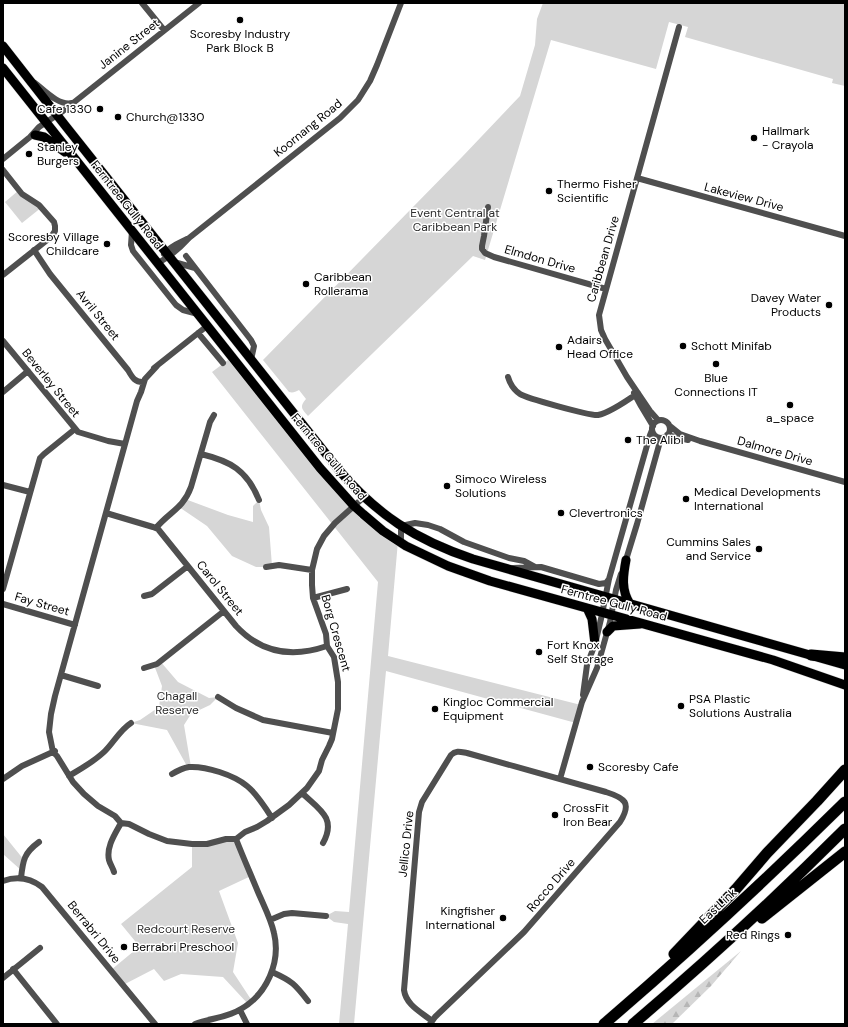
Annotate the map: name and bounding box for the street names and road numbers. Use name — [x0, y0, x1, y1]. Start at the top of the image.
street label: Janine Street — [95, 15, 163, 73]
street label: Koornang Road — [271, 96, 345, 160]
street label: Ferntree Gully Road — [87, 157, 167, 253]
street label: Lakeview Drive — [703, 179, 786, 215]
street label: Caribbean Drive — [583, 214, 623, 304]
street label: Elmdon Drive — [503, 241, 578, 277]
street label: Avril Street — [73, 286, 124, 344]
street label: Beverley Street — [18, 345, 84, 421]
street label: Ferntree Gully Road — [288, 410, 370, 504]
street label: Dalmore Drive — [735, 433, 815, 469]
street label: Carol Street — [193, 557, 247, 619]
street label: Ferntree Gully Road — [559, 581, 669, 625]
street label: Fay Street — [13, 589, 72, 620]
street label: Borg Crescent — [317, 593, 355, 674]
street label: Jellico Drive — [395, 810, 417, 878]
street label: Rocco Drive — [523, 855, 579, 915]
street label: EastLink — [696, 884, 740, 928]
street label: Berrabri Drive — [64, 897, 124, 967]

